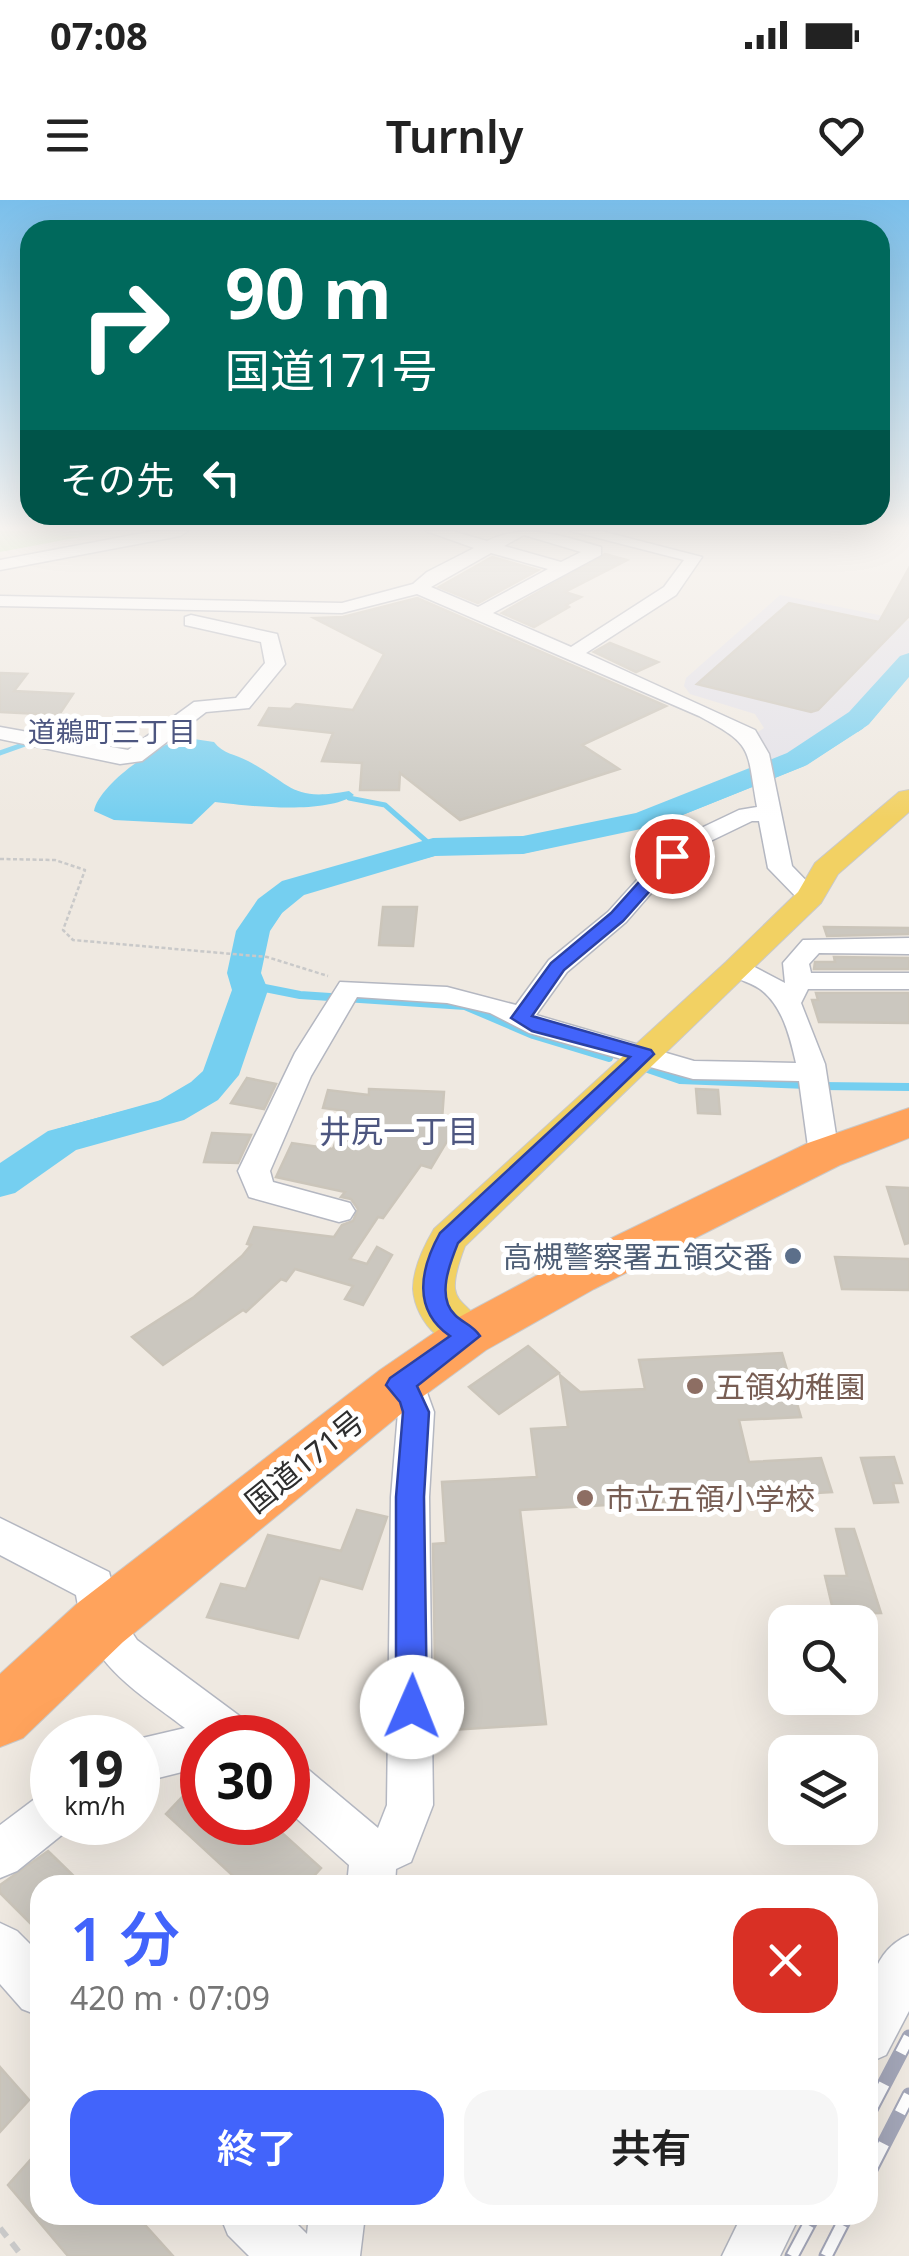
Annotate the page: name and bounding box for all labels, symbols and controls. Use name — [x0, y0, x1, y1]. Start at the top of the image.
text: 07:08 — [50, 9, 148, 61]
text: Turnly — [386, 105, 523, 166]
icon: menu — [40, 108, 95, 163]
icon: heart — [814, 108, 869, 163]
text: 90 m — [225, 244, 392, 340]
icon: right — [60, 260, 190, 390]
text: 国道171号 — [225, 339, 437, 400]
icon: left — [194, 450, 249, 505]
text: その先 — [60, 453, 174, 505]
district label: 道鵜町三丁目 — [28, 712, 196, 750]
pin — [630, 814, 715, 899]
icon: arrive — [645, 829, 700, 884]
district label: 井尻一丁目 — [319, 1109, 479, 1152]
place label: 高槻警察署五領交番 — [503, 1236, 773, 1277]
marker: 高槻警察署五領交番 — [782, 1245, 804, 1267]
place label: 五領幼稚園 — [715, 1366, 865, 1407]
marker: 五領幼稚園 — [684, 1375, 706, 1397]
street label: 国道171号 — [236, 1401, 372, 1521]
place label: 市立五領小学校 — [605, 1478, 815, 1519]
marker: 市立五領小学校 — [574, 1487, 596, 1509]
map controls — [768, 1605, 878, 1845]
button: search — [768, 1605, 878, 1715]
position arrow — [360, 1655, 464, 1759]
speed limit sign: 30 — [180, 1715, 310, 1845]
text: 19 — [66, 1734, 124, 1802]
button: layers — [768, 1735, 878, 1845]
text: km/h — [64, 1788, 126, 1822]
text: 1 分 — [70, 1897, 180, 1979]
button: close — [733, 1908, 838, 2013]
text: 420 m · 07:09 — [70, 1976, 270, 2019]
button: 終了 — [70, 2090, 444, 2205]
button: 共有 — [464, 2090, 838, 2205]

